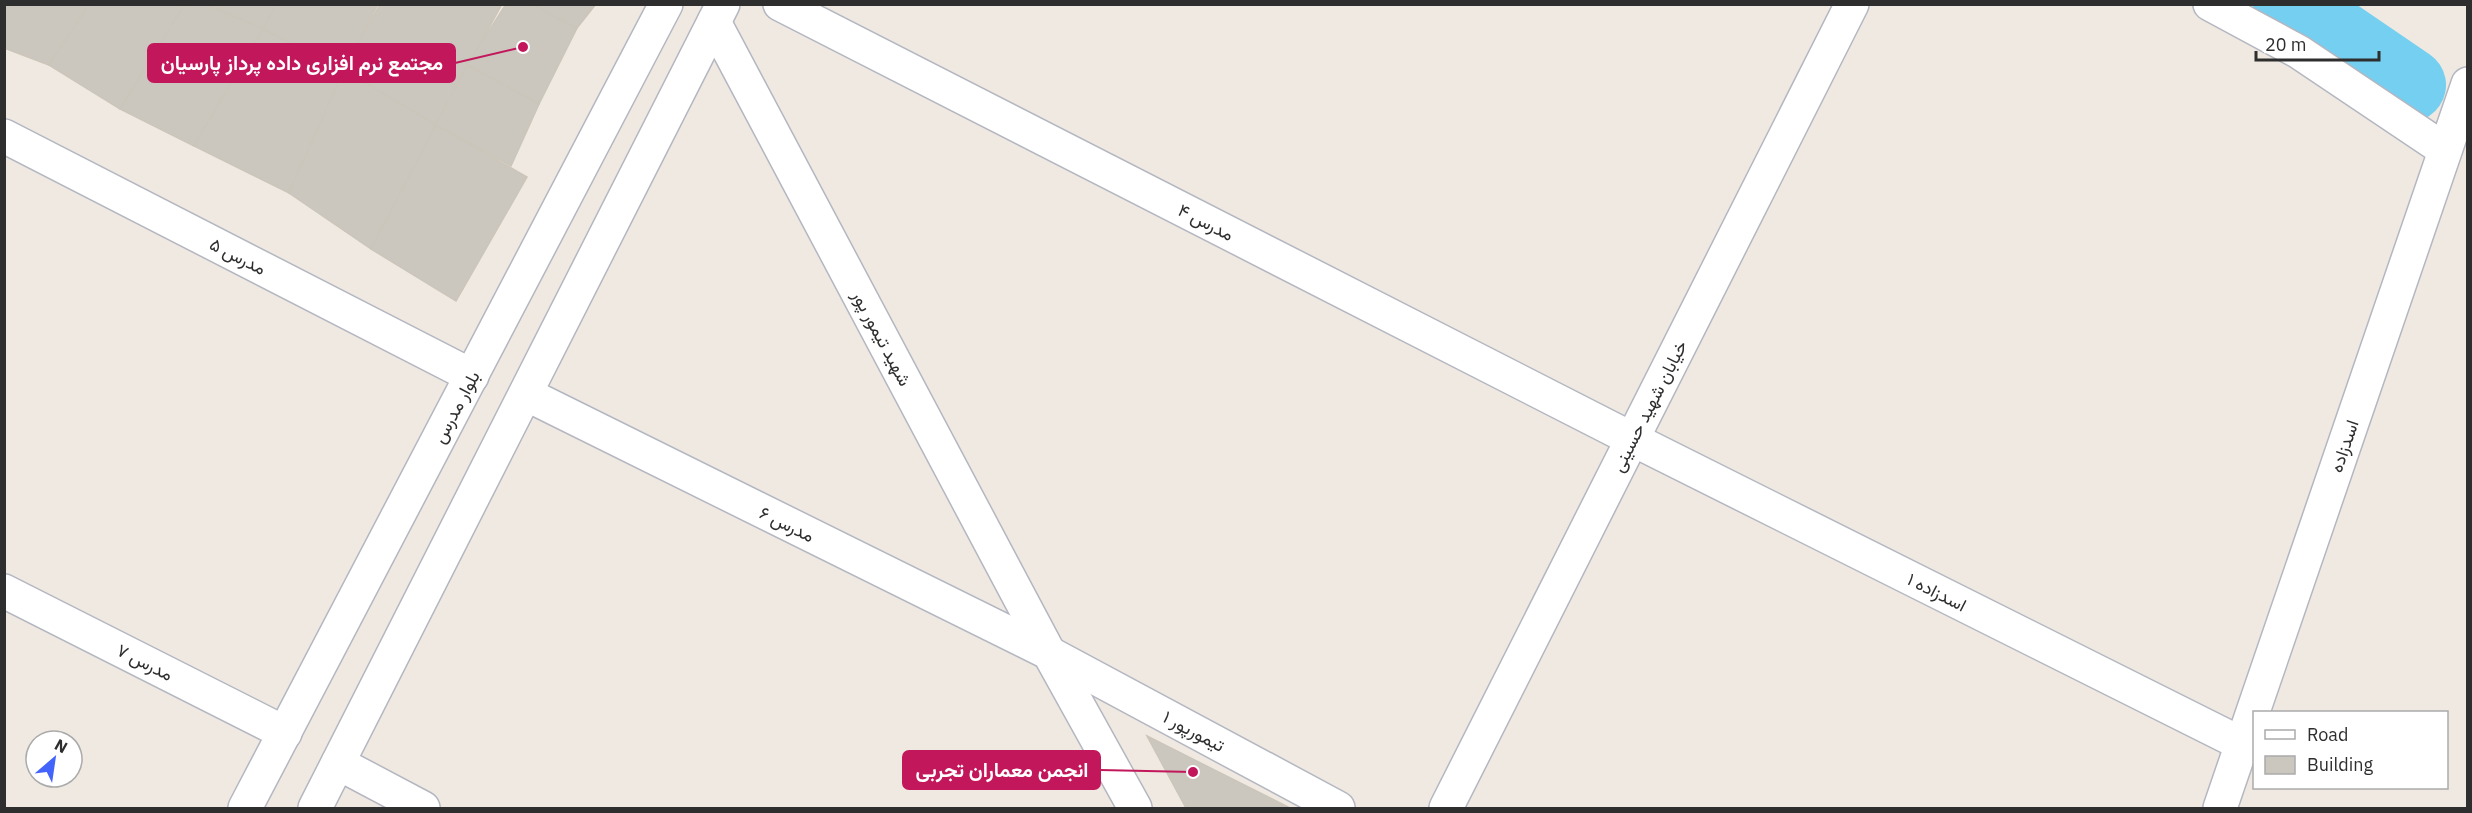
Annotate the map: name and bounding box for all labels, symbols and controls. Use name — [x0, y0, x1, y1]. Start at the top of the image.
scale bar — [2256, 24, 2379, 62]
text: 20 m — [2265, 33, 2307, 56]
callout: مجتمع نرم افزاری داده پرداز پارسیان — [148, 44, 455, 82]
text: مجتمع نرم افزاری داده پرداز پارسیان — [161, 49, 443, 77]
street label: مدرس ۴ — [1174, 198, 1238, 246]
street label: مدرس ۵ — [206, 232, 270, 280]
street label: شهید تیمور پور — [846, 285, 917, 390]
street label: خیابان شهید حسینی — [1606, 336, 1692, 476]
street label: بلوار مدرس — [427, 367, 485, 447]
street label: اسدزاده — [2324, 417, 2364, 475]
street label: مدرس ۶ — [756, 501, 818, 547]
street label: اسدزاده ۱ — [1903, 567, 1971, 617]
street label: مدرس ۷ — [113, 638, 177, 686]
street label: تیمورپور ۱ — [1159, 705, 1229, 758]
legend — [2253, 711, 2448, 789]
text: Road — [2307, 723, 2348, 746]
north arrow — [24, 729, 84, 789]
text: N — [51, 734, 71, 757]
callout: انجمن معماران تجربی — [903, 751, 1100, 789]
text: Building — [2307, 753, 2374, 776]
text: انجمن معماران تجربی — [915, 756, 1089, 783]

